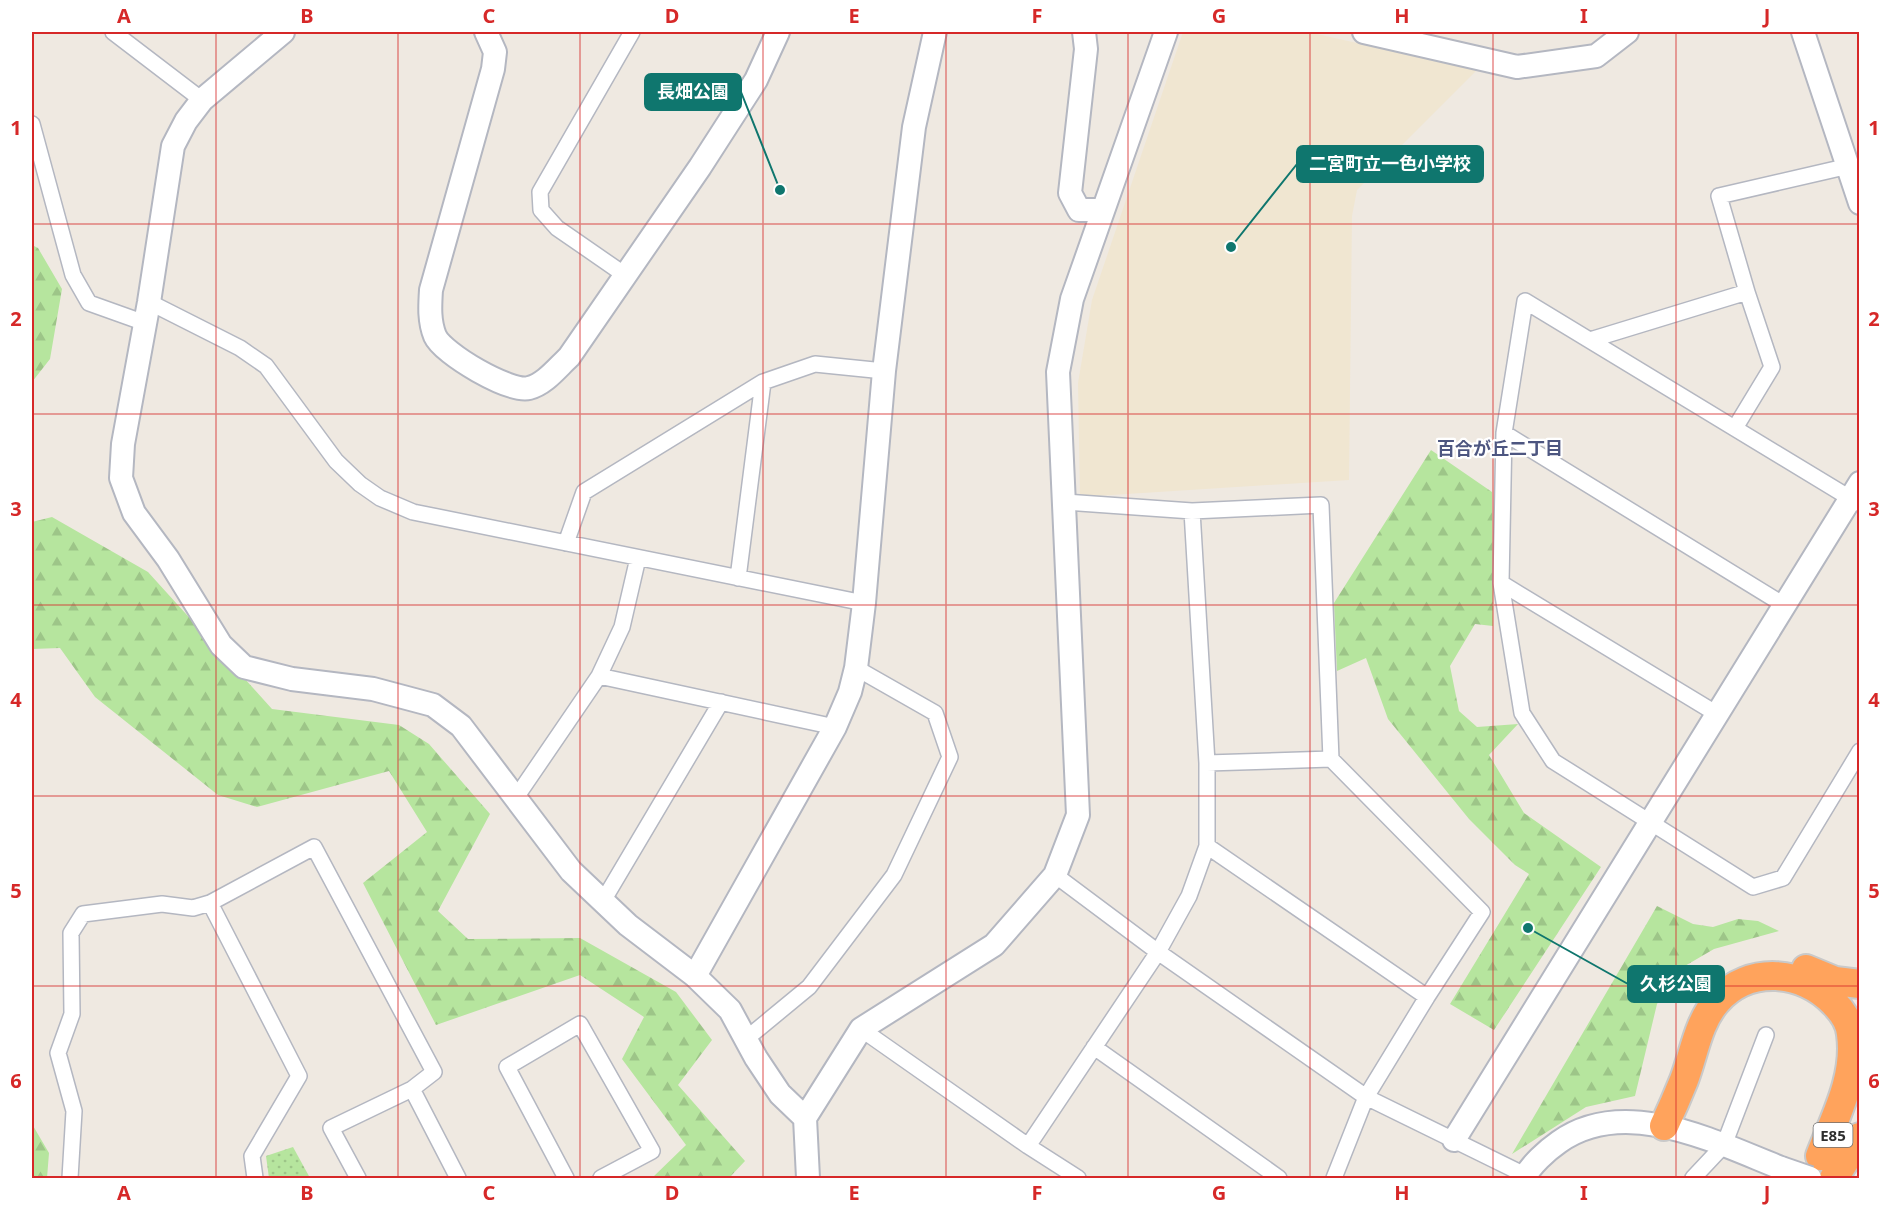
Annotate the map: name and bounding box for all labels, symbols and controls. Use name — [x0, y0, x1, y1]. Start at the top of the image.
text: A — [117, 2, 131, 29]
text: B — [300, 2, 314, 29]
text: C — [483, 2, 496, 29]
text: D — [665, 2, 679, 29]
text: E — [848, 2, 860, 29]
text: F — [1032, 2, 1042, 29]
text: G — [1212, 2, 1226, 29]
text: H — [1394, 2, 1410, 29]
text: I — [1580, 2, 1588, 29]
text: J — [1762, 2, 1770, 29]
callout: 長畑公園 — [645, 74, 741, 110]
text: 長畑公園 — [657, 79, 729, 103]
text: 1 — [10, 114, 22, 141]
text: 1 — [1868, 114, 1880, 141]
callout: 二宮町立一色小学校 — [1297, 146, 1483, 182]
text: 二宮町立一色小学校 — [1309, 151, 1471, 175]
text: 2 — [10, 305, 22, 332]
text: 2 — [1868, 305, 1880, 332]
district label: 百合が丘二丁目 — [1437, 436, 1563, 460]
text: 3 — [10, 495, 22, 522]
text: 3 — [1868, 495, 1880, 522]
text: 4 — [10, 686, 22, 713]
text: 4 — [1868, 686, 1880, 713]
text: 5 — [10, 877, 22, 904]
text: 5 — [1868, 877, 1880, 904]
callout: 久杉公園 — [1628, 966, 1724, 1002]
text: 久杉公園 — [1640, 971, 1712, 995]
text: 6 — [10, 1067, 22, 1094]
text: 6 — [1868, 1067, 1880, 1094]
road number: E85 — [1814, 1123, 1852, 1147]
text: A — [117, 1179, 131, 1206]
text: B — [300, 1179, 314, 1206]
text: C — [483, 1179, 496, 1206]
text: D — [665, 1179, 679, 1206]
text: E — [848, 1179, 860, 1206]
text: F — [1032, 1179, 1042, 1206]
text: G — [1212, 1179, 1226, 1206]
text: H — [1394, 1179, 1410, 1206]
text: I — [1580, 1179, 1588, 1206]
text: J — [1762, 1179, 1770, 1206]

